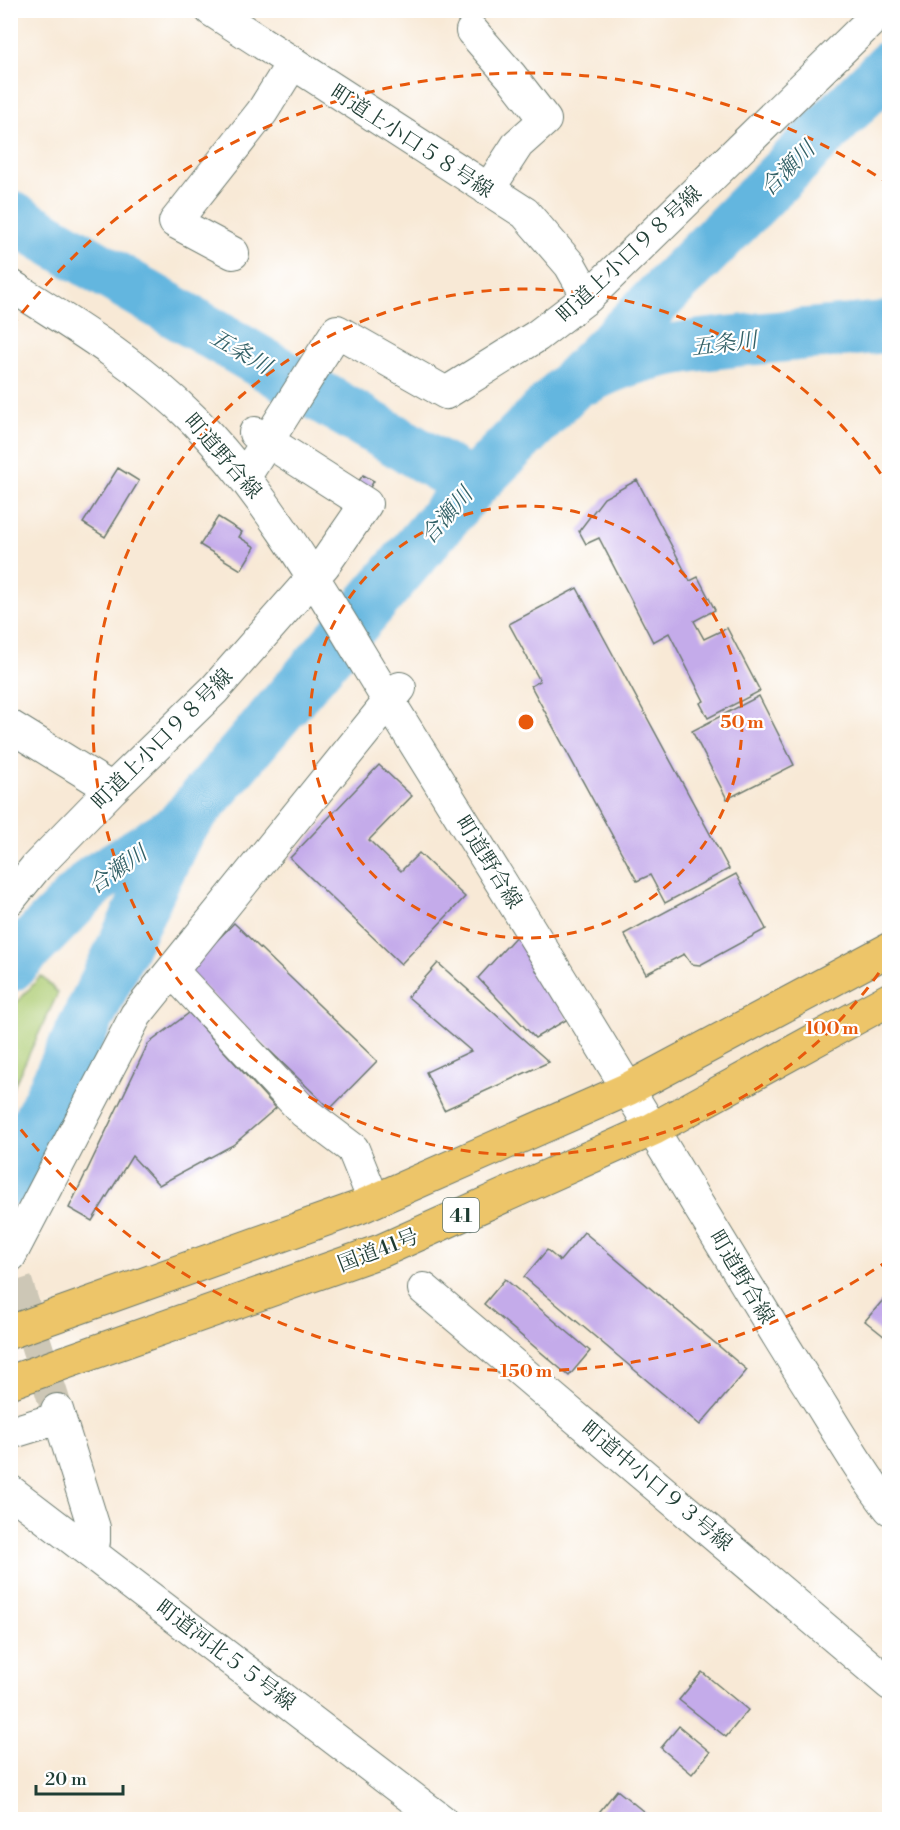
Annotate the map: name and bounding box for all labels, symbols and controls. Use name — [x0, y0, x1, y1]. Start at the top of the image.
street label: 町道上小口５８号線 — [325, 79, 498, 204]
water label: 合瀬川 — [755, 135, 822, 202]
street label: 町道上小口９８号線 — [552, 181, 708, 329]
water label: 五条川 — [205, 324, 277, 381]
water label: 五条川 — [690, 327, 761, 362]
street label: 町道野合線 — [178, 409, 266, 505]
water label: 合瀬川 — [415, 481, 480, 550]
street label: 町道上小口９８号線 — [87, 664, 239, 816]
text: 50 m — [720, 711, 764, 734]
centre of rings — [516, 712, 536, 732]
street label: 町道野合線 — [449, 811, 527, 914]
water label: 合瀬川 — [83, 839, 154, 900]
text: 100 m — [805, 1017, 859, 1040]
road number: 41 — [443, 1198, 479, 1232]
street label: 国道41号 — [334, 1224, 422, 1278]
street label: 町道野合線 — [703, 1226, 779, 1329]
text: 150 m — [500, 1360, 553, 1383]
street label: 町道中小口９３号線 — [576, 1416, 737, 1557]
street label: 町道河北５５号線 — [150, 1595, 300, 1717]
scale bar — [36, 1758, 123, 1796]
text: 20 m — [45, 1768, 87, 1791]

